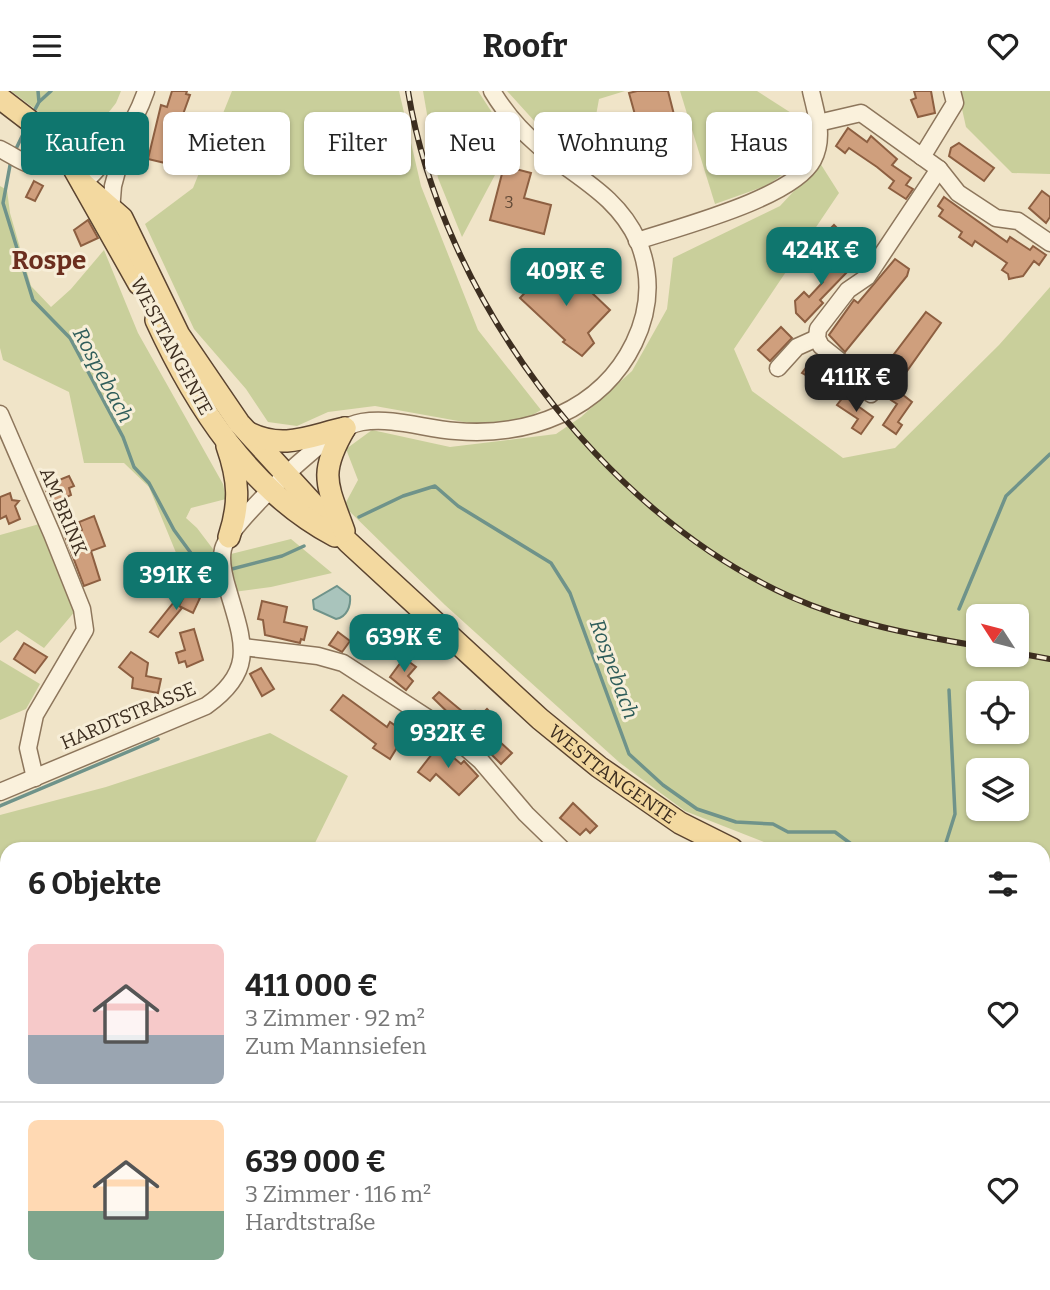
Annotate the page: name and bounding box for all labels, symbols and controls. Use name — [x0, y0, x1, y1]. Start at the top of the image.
icon: menu — [28, 27, 66, 65]
text: Roofr — [483, 27, 567, 65]
icon: heart — [984, 27, 1022, 65]
chip: Kaufen — [21, 112, 149, 175]
chip: Mieten — [163, 112, 290, 175]
chip: Filter — [304, 112, 411, 175]
chip: Neu — [425, 112, 520, 175]
chip: Wohnung — [534, 112, 692, 175]
chip: Haus — [706, 112, 812, 175]
house number: 3 — [504, 193, 514, 212]
pin: 424K € — [764, 227, 878, 287]
text: 424K € — [782, 236, 860, 264]
district label: Rospe — [12, 245, 86, 276]
pin: 409K € — [509, 249, 623, 308]
text: 409K € — [527, 257, 605, 285]
street label: WESTTANGENTE — [126, 273, 218, 419]
water label: Rospebach — [67, 323, 139, 427]
pin: 411K € — [799, 355, 913, 414]
text: 411K € — [821, 363, 891, 391]
street label: AM BRINK — [35, 464, 93, 559]
pin: 391K € — [119, 553, 233, 612]
text: 391K € — [139, 561, 213, 589]
north arrow — [966, 604, 1029, 667]
map controls — [966, 604, 1029, 821]
pin: 639K € — [347, 615, 461, 674]
water label: Rospebach — [584, 616, 644, 722]
text: 639K € — [366, 623, 442, 651]
street label: HARDTSTRASSE — [57, 677, 199, 754]
button: locate — [966, 681, 1029, 744]
pin: 932K € — [391, 711, 505, 770]
text: 932K € — [410, 719, 486, 747]
street label: WESTTANGENTE — [544, 720, 681, 829]
button: layers — [966, 758, 1029, 821]
icon: filters — [984, 865, 1022, 903]
text: 6 Objekte — [28, 866, 161, 902]
text: 411 000 € — [245, 968, 378, 1004]
icon: home — [84, 972, 168, 1056]
icon: heart — [984, 995, 1022, 1033]
text: 3 Zimmer · 92 m² — [245, 1004, 425, 1032]
text: Zum Mannsiefen — [245, 1032, 427, 1060]
text: 639 000 € — [245, 1144, 386, 1180]
icon: home — [84, 1148, 168, 1232]
icon: heart — [984, 1171, 1022, 1209]
text: 3 Zimmer · 116 m² — [245, 1180, 431, 1208]
text: Hardtstraße — [245, 1208, 376, 1236]

